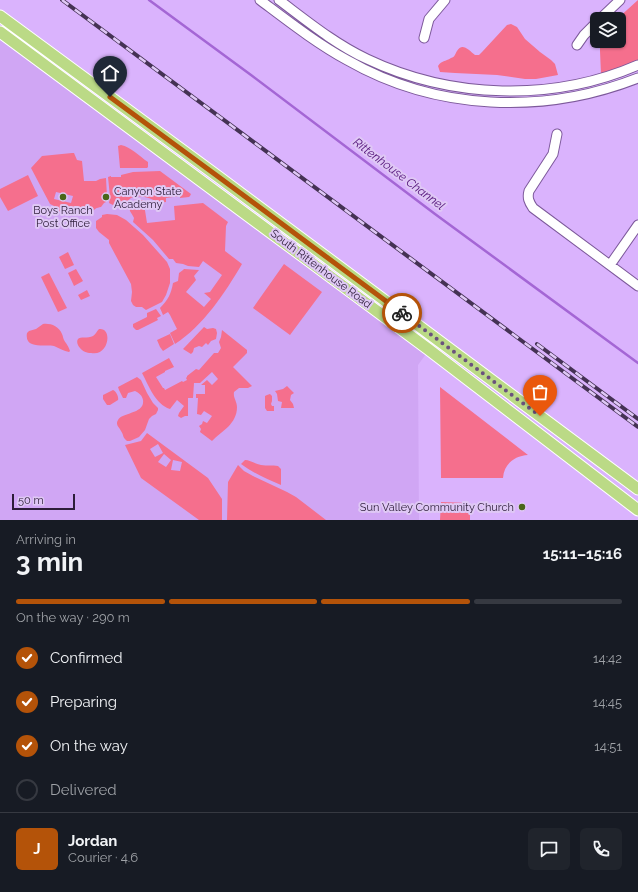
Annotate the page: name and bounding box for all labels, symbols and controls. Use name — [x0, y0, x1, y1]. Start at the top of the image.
map controls — [590, 12, 626, 48]
button: layers — [590, 12, 626, 48]
pin — [93, 56, 127, 97]
icon: home — [99, 62, 121, 84]
water label: Rittenhouse Channel — [350, 135, 448, 213]
place label: Canyon State Academy — [114, 185, 182, 211]
marker: Boys Ranch Post Office — [58, 192, 68, 202]
marker: Canyon State Academy — [101, 192, 111, 202]
place label: Boys Ranch Post Office — [33, 204, 93, 230]
street label: South Rittenhouse Road — [268, 227, 374, 311]
courier — [382, 293, 422, 333]
icon: bike — [391, 302, 413, 324]
pin — [523, 375, 557, 416]
icon: bag — [529, 381, 551, 403]
scale bar — [12, 492, 75, 511]
text: 50 m — [18, 494, 44, 507]
place label: Sun Valley Community Church — [360, 501, 514, 514]
marker: Sun Valley Community Church — [517, 502, 527, 512]
text: Arriving in — [16, 532, 76, 547]
text: 15:11–15:16 — [543, 545, 622, 563]
text: 3 min — [16, 547, 83, 577]
text: On the way · 290 m — [16, 610, 130, 625]
icon: check — [16, 647, 38, 669]
text: Confirmed — [50, 649, 123, 667]
text: 14:42 — [593, 651, 622, 666]
icon: check — [16, 691, 38, 713]
text: Preparing — [50, 693, 117, 711]
text: 14:45 — [593, 695, 622, 710]
icon: check — [16, 735, 38, 757]
text: On the way — [50, 737, 128, 755]
text: 14:51 — [594, 739, 622, 754]
text: Delivered — [50, 781, 117, 799]
button: chat — [528, 828, 570, 870]
button: phone — [580, 828, 622, 870]
text: Jordan — [68, 832, 117, 850]
text: J — [33, 840, 41, 858]
text: Courier · 4.6 — [68, 850, 138, 865]

